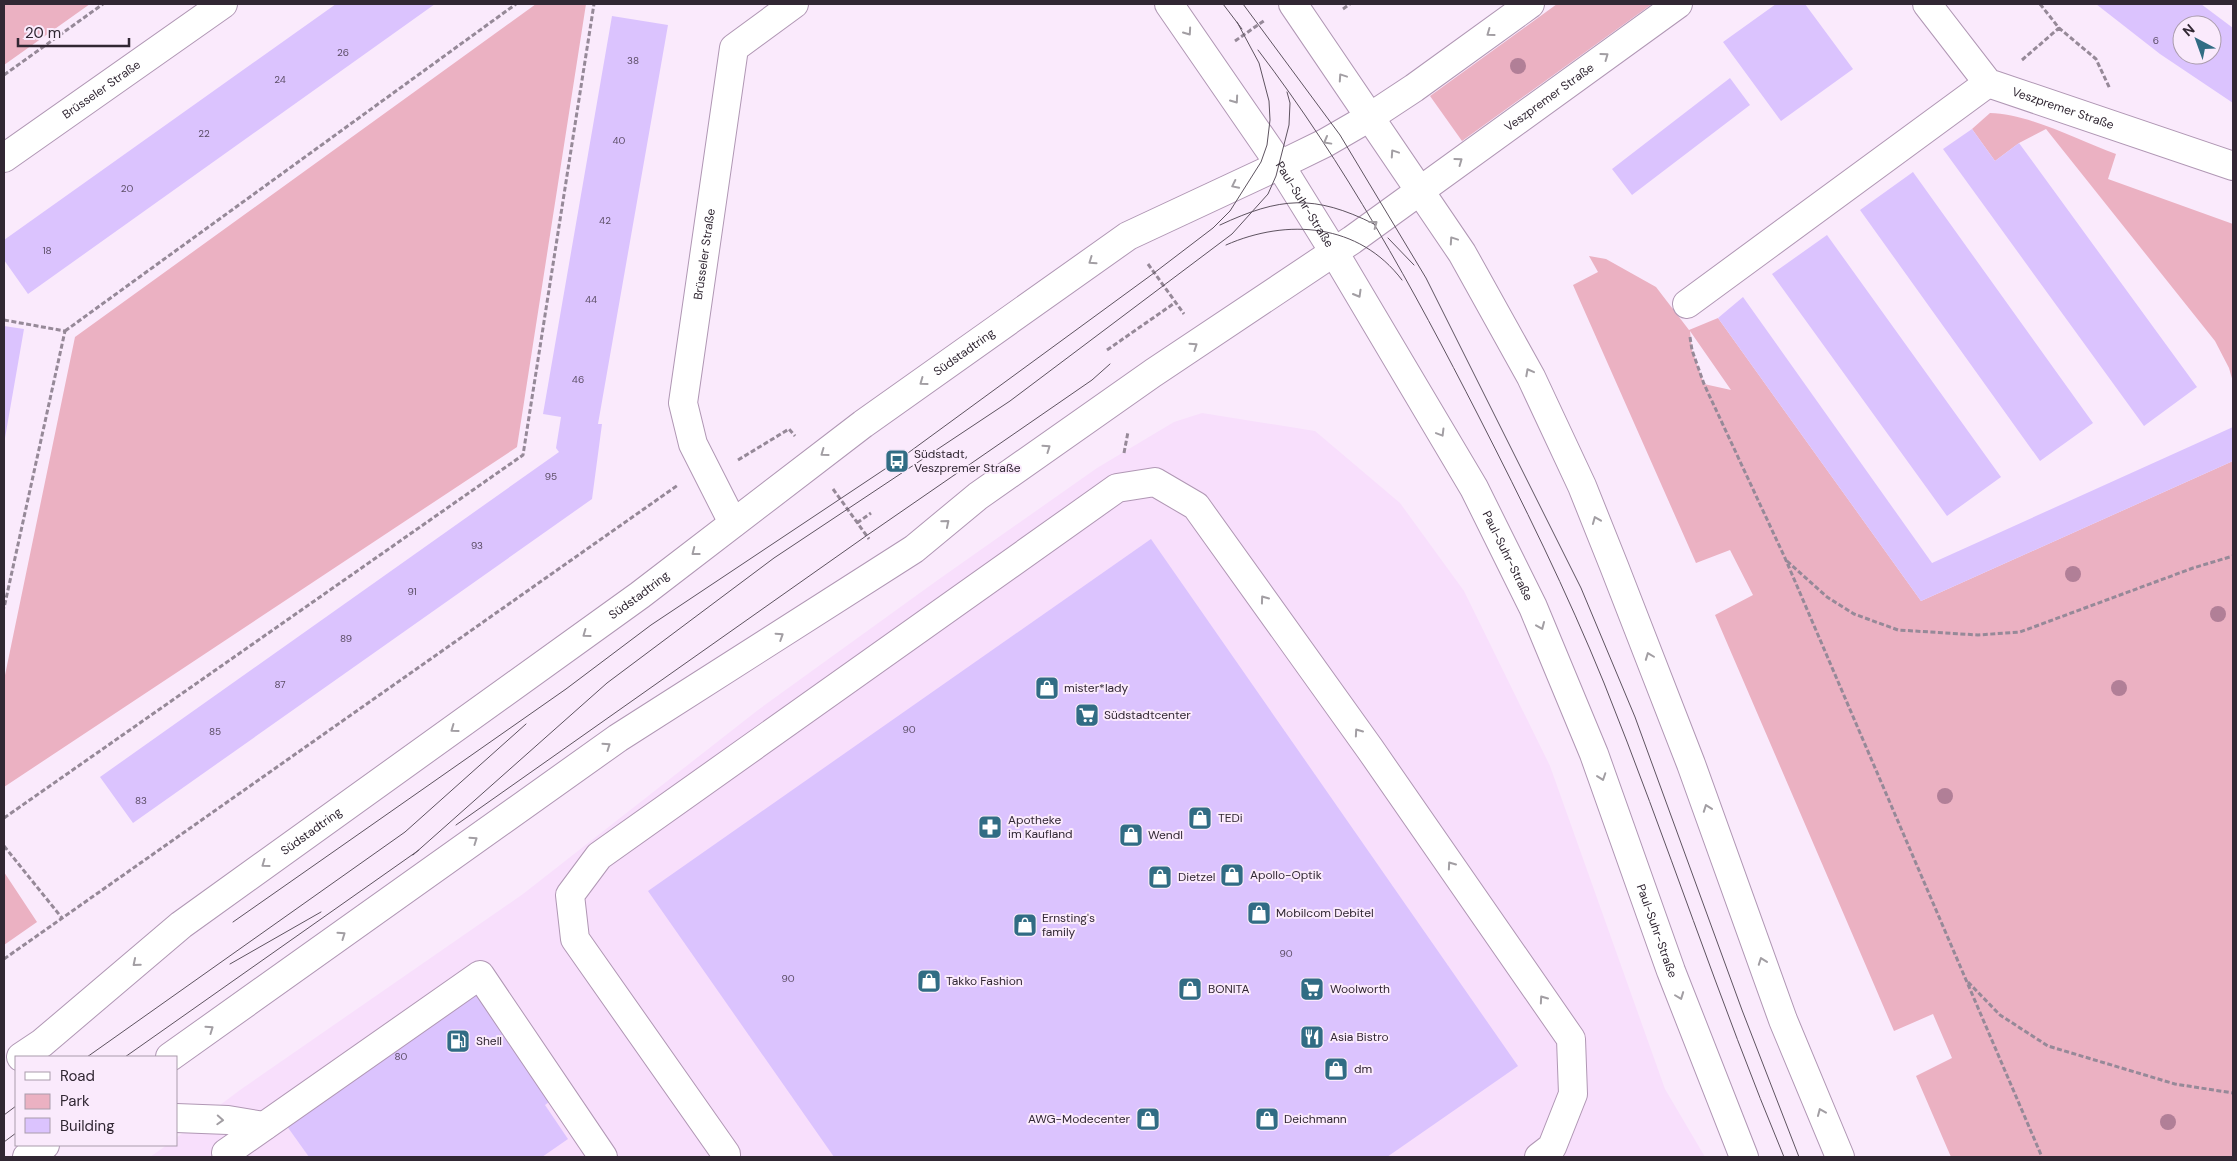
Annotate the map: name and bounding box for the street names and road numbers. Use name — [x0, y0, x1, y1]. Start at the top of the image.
street label: Brüsseler Straße — [59, 56, 144, 123]
street label: Veszpremer Straße — [1501, 59, 1597, 135]
street label: Veszpremer Straße — [2010, 84, 2116, 133]
street label: Paul-Suhr-Straße — [1272, 158, 1337, 251]
street label: Brüsseler Straße — [690, 207, 719, 301]
street label: Südstadtring — [930, 325, 998, 379]
street label: Paul-Suhr-Straße — [1479, 508, 1537, 604]
street label: Südstadtring — [606, 567, 673, 623]
street label: Südstadtring — [278, 804, 345, 859]
street label: Paul-Suhr-Straße — [1633, 882, 1681, 980]

